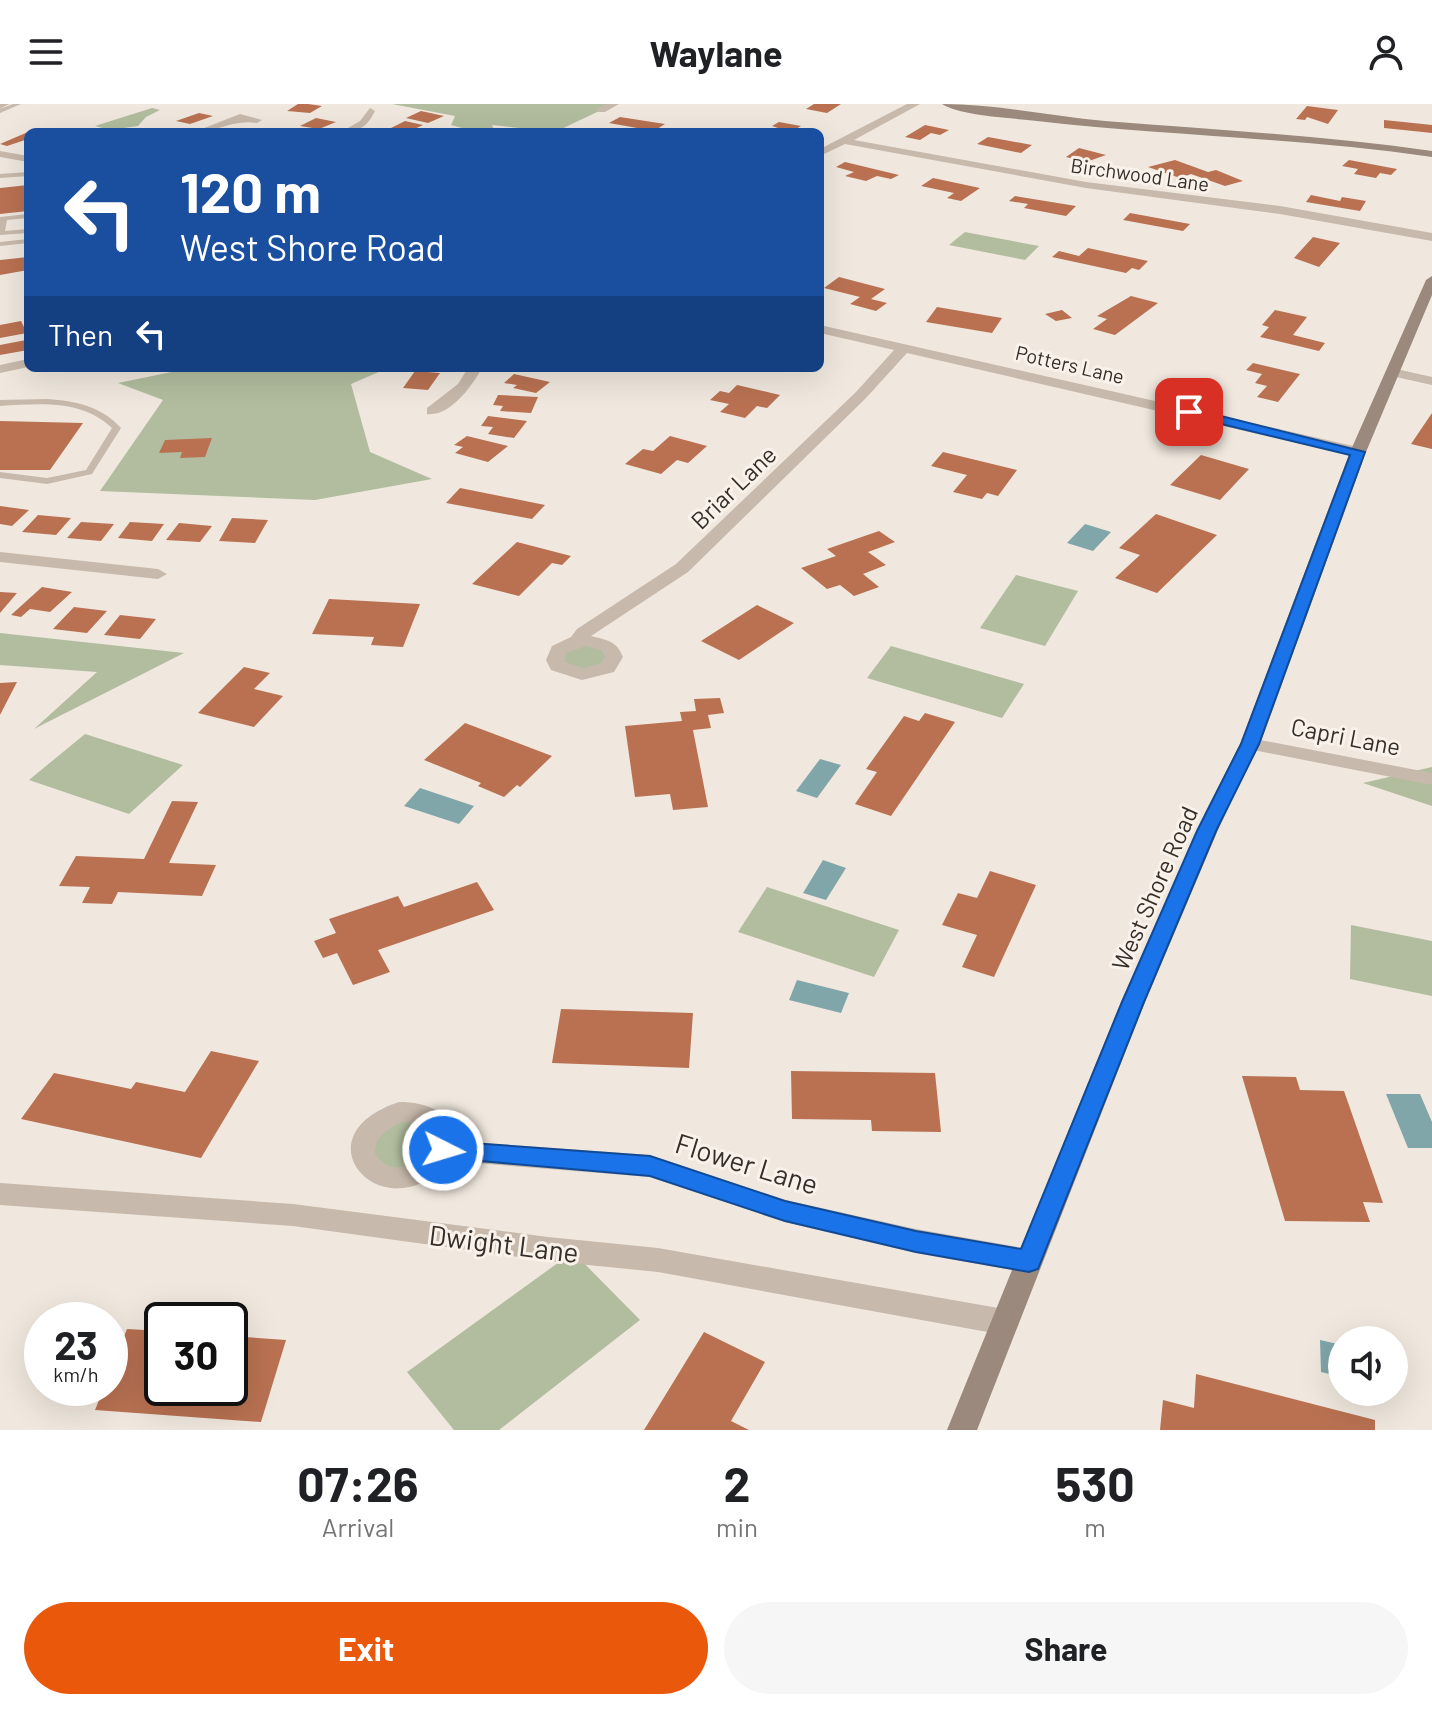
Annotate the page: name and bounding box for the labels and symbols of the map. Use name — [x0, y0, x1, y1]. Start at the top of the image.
street label: Birchwood Lane — [1069, 152, 1211, 196]
street label: Potters Lane — [1013, 340, 1127, 388]
pin — [1155, 378, 1223, 446]
street label: Briar Lane — [684, 439, 782, 535]
street label: Capri Lane — [1289, 711, 1403, 761]
street label: West Shore Road — [1105, 801, 1203, 975]
position arrow — [401, 1108, 485, 1192]
street label: Flower Lane — [671, 1125, 823, 1201]
street label: Dwight Lane — [427, 1217, 581, 1269]
speed limit sign: 30 — [144, 1302, 248, 1406]

